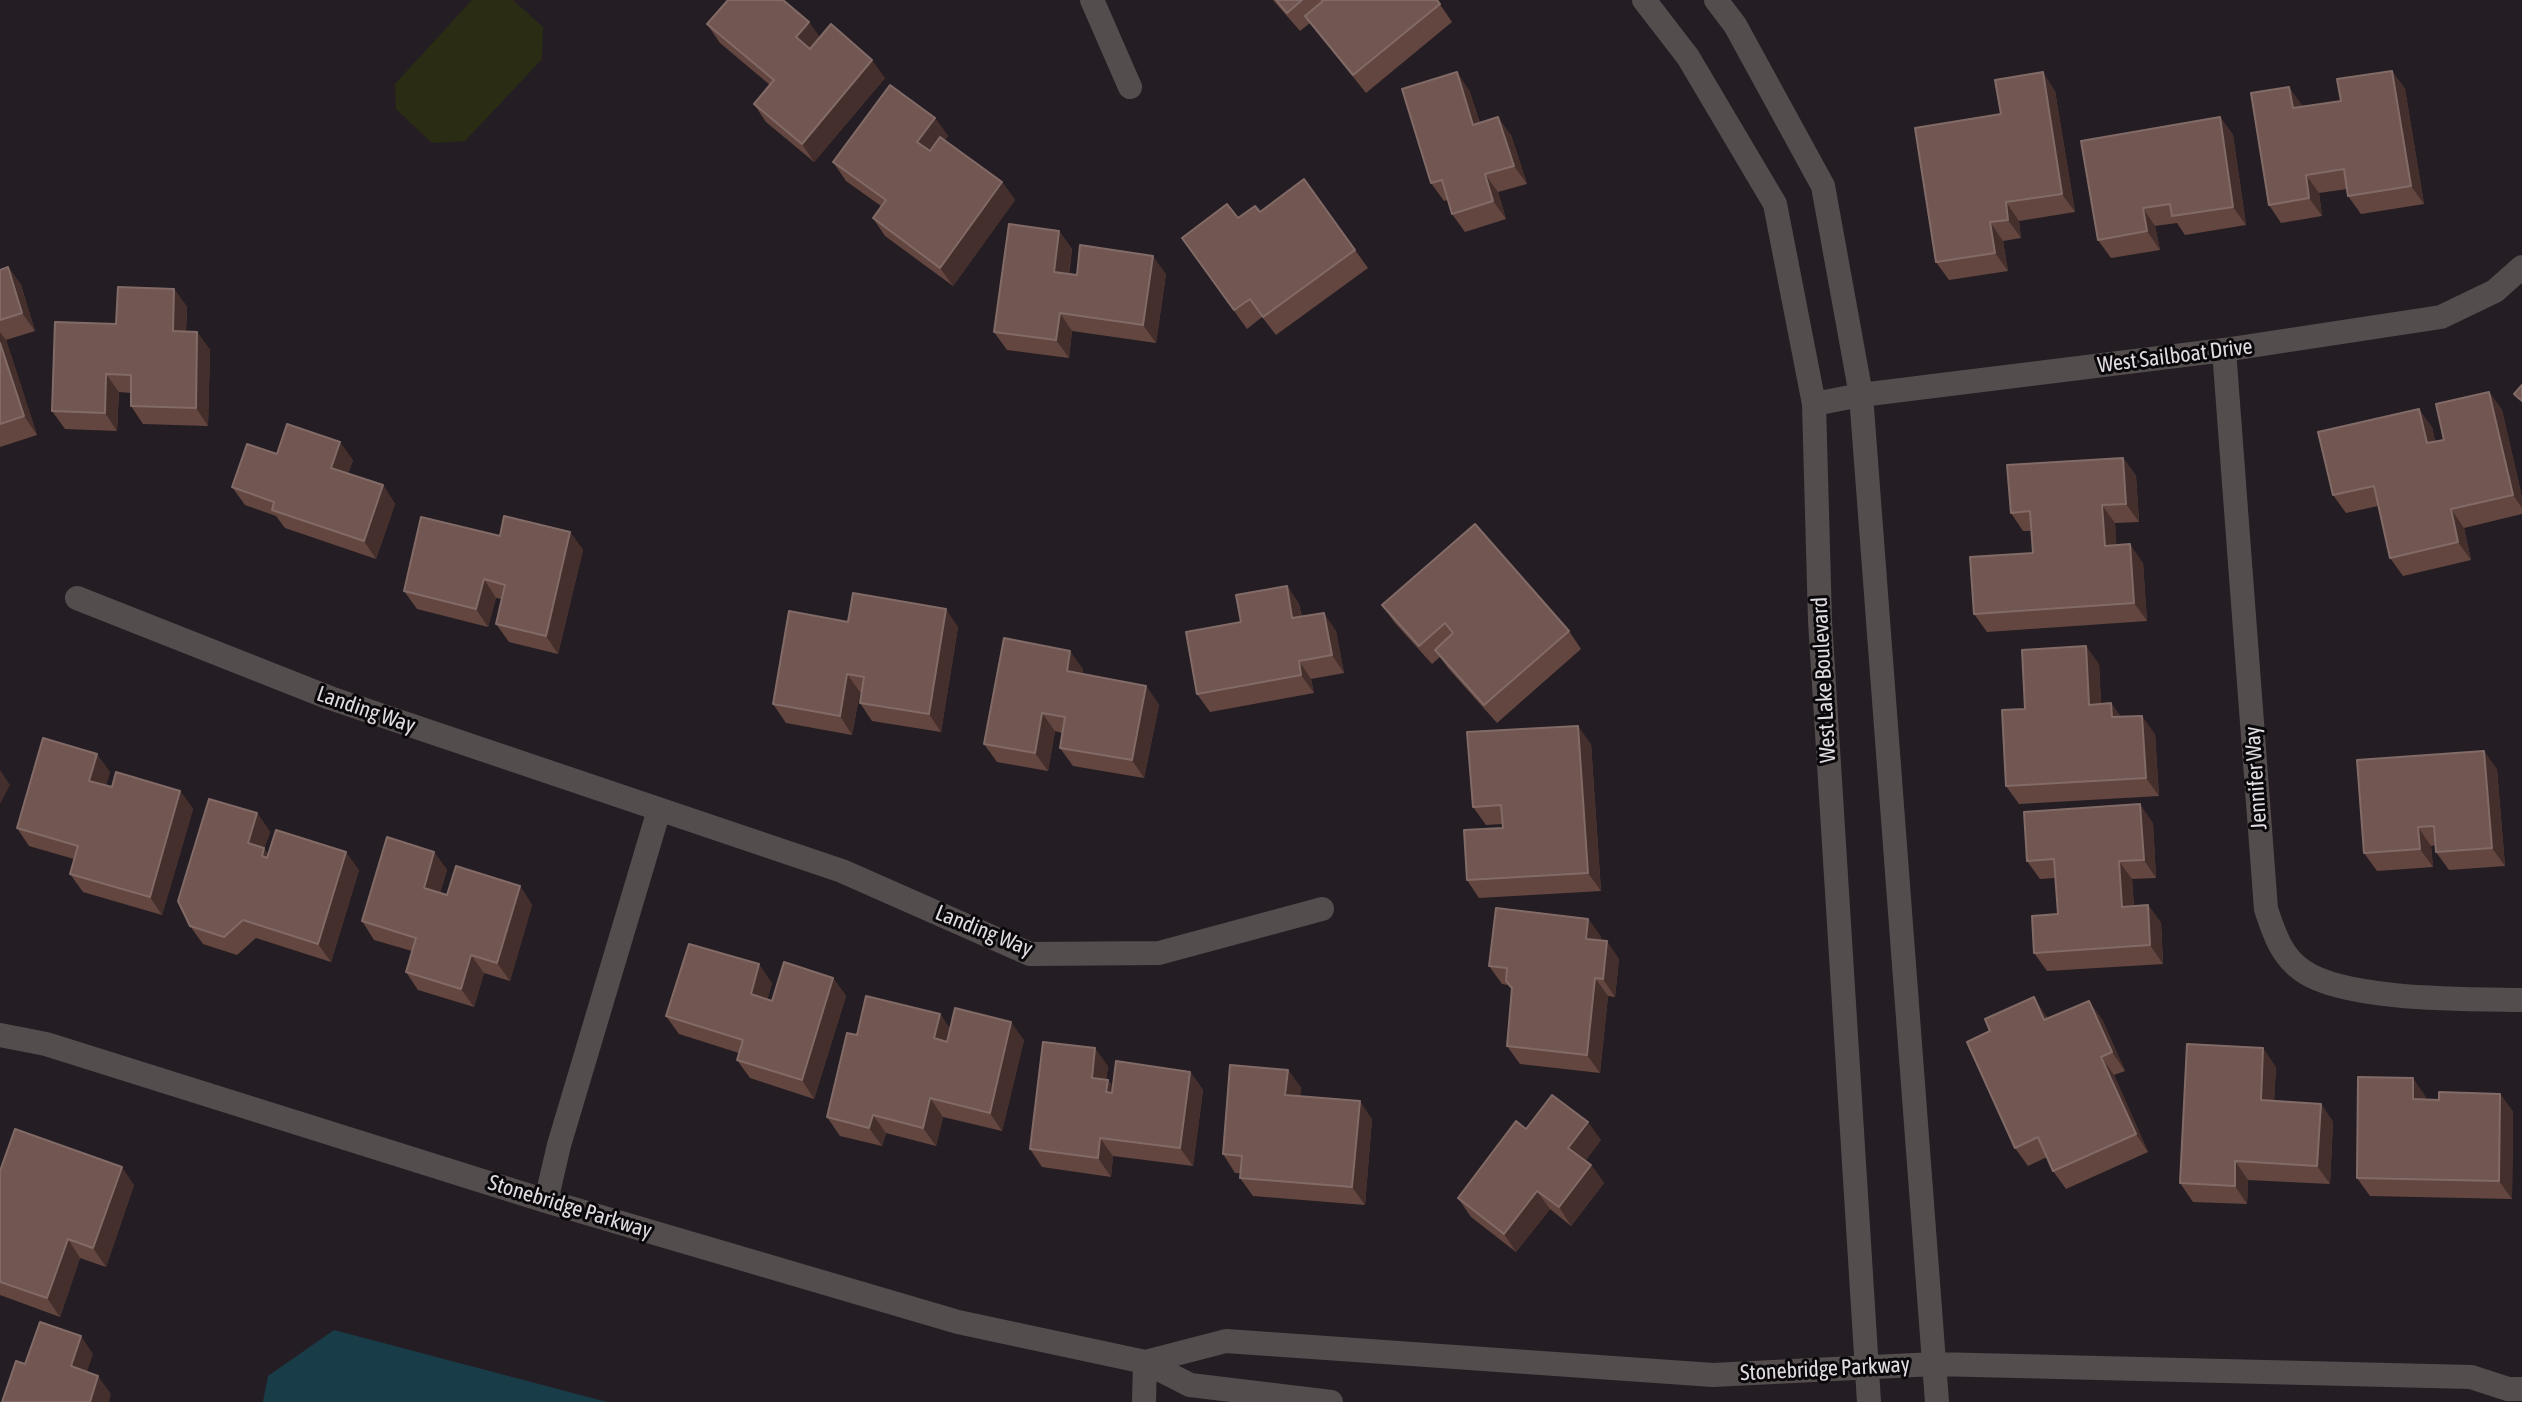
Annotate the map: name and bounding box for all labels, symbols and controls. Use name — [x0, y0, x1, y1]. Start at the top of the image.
street label: West Sailboat Drive — [2096, 333, 2254, 379]
street label: West Lake Boulevard — [1806, 596, 1842, 764]
street label: Landing Way — [313, 681, 419, 739]
street label: Jennifer Way — [2239, 725, 2273, 831]
street label: Landing Way — [931, 900, 1037, 962]
street label: Stonebridge Parkway — [485, 1170, 655, 1244]
street label: Stonebridge Parkway — [1740, 1351, 1910, 1387]

